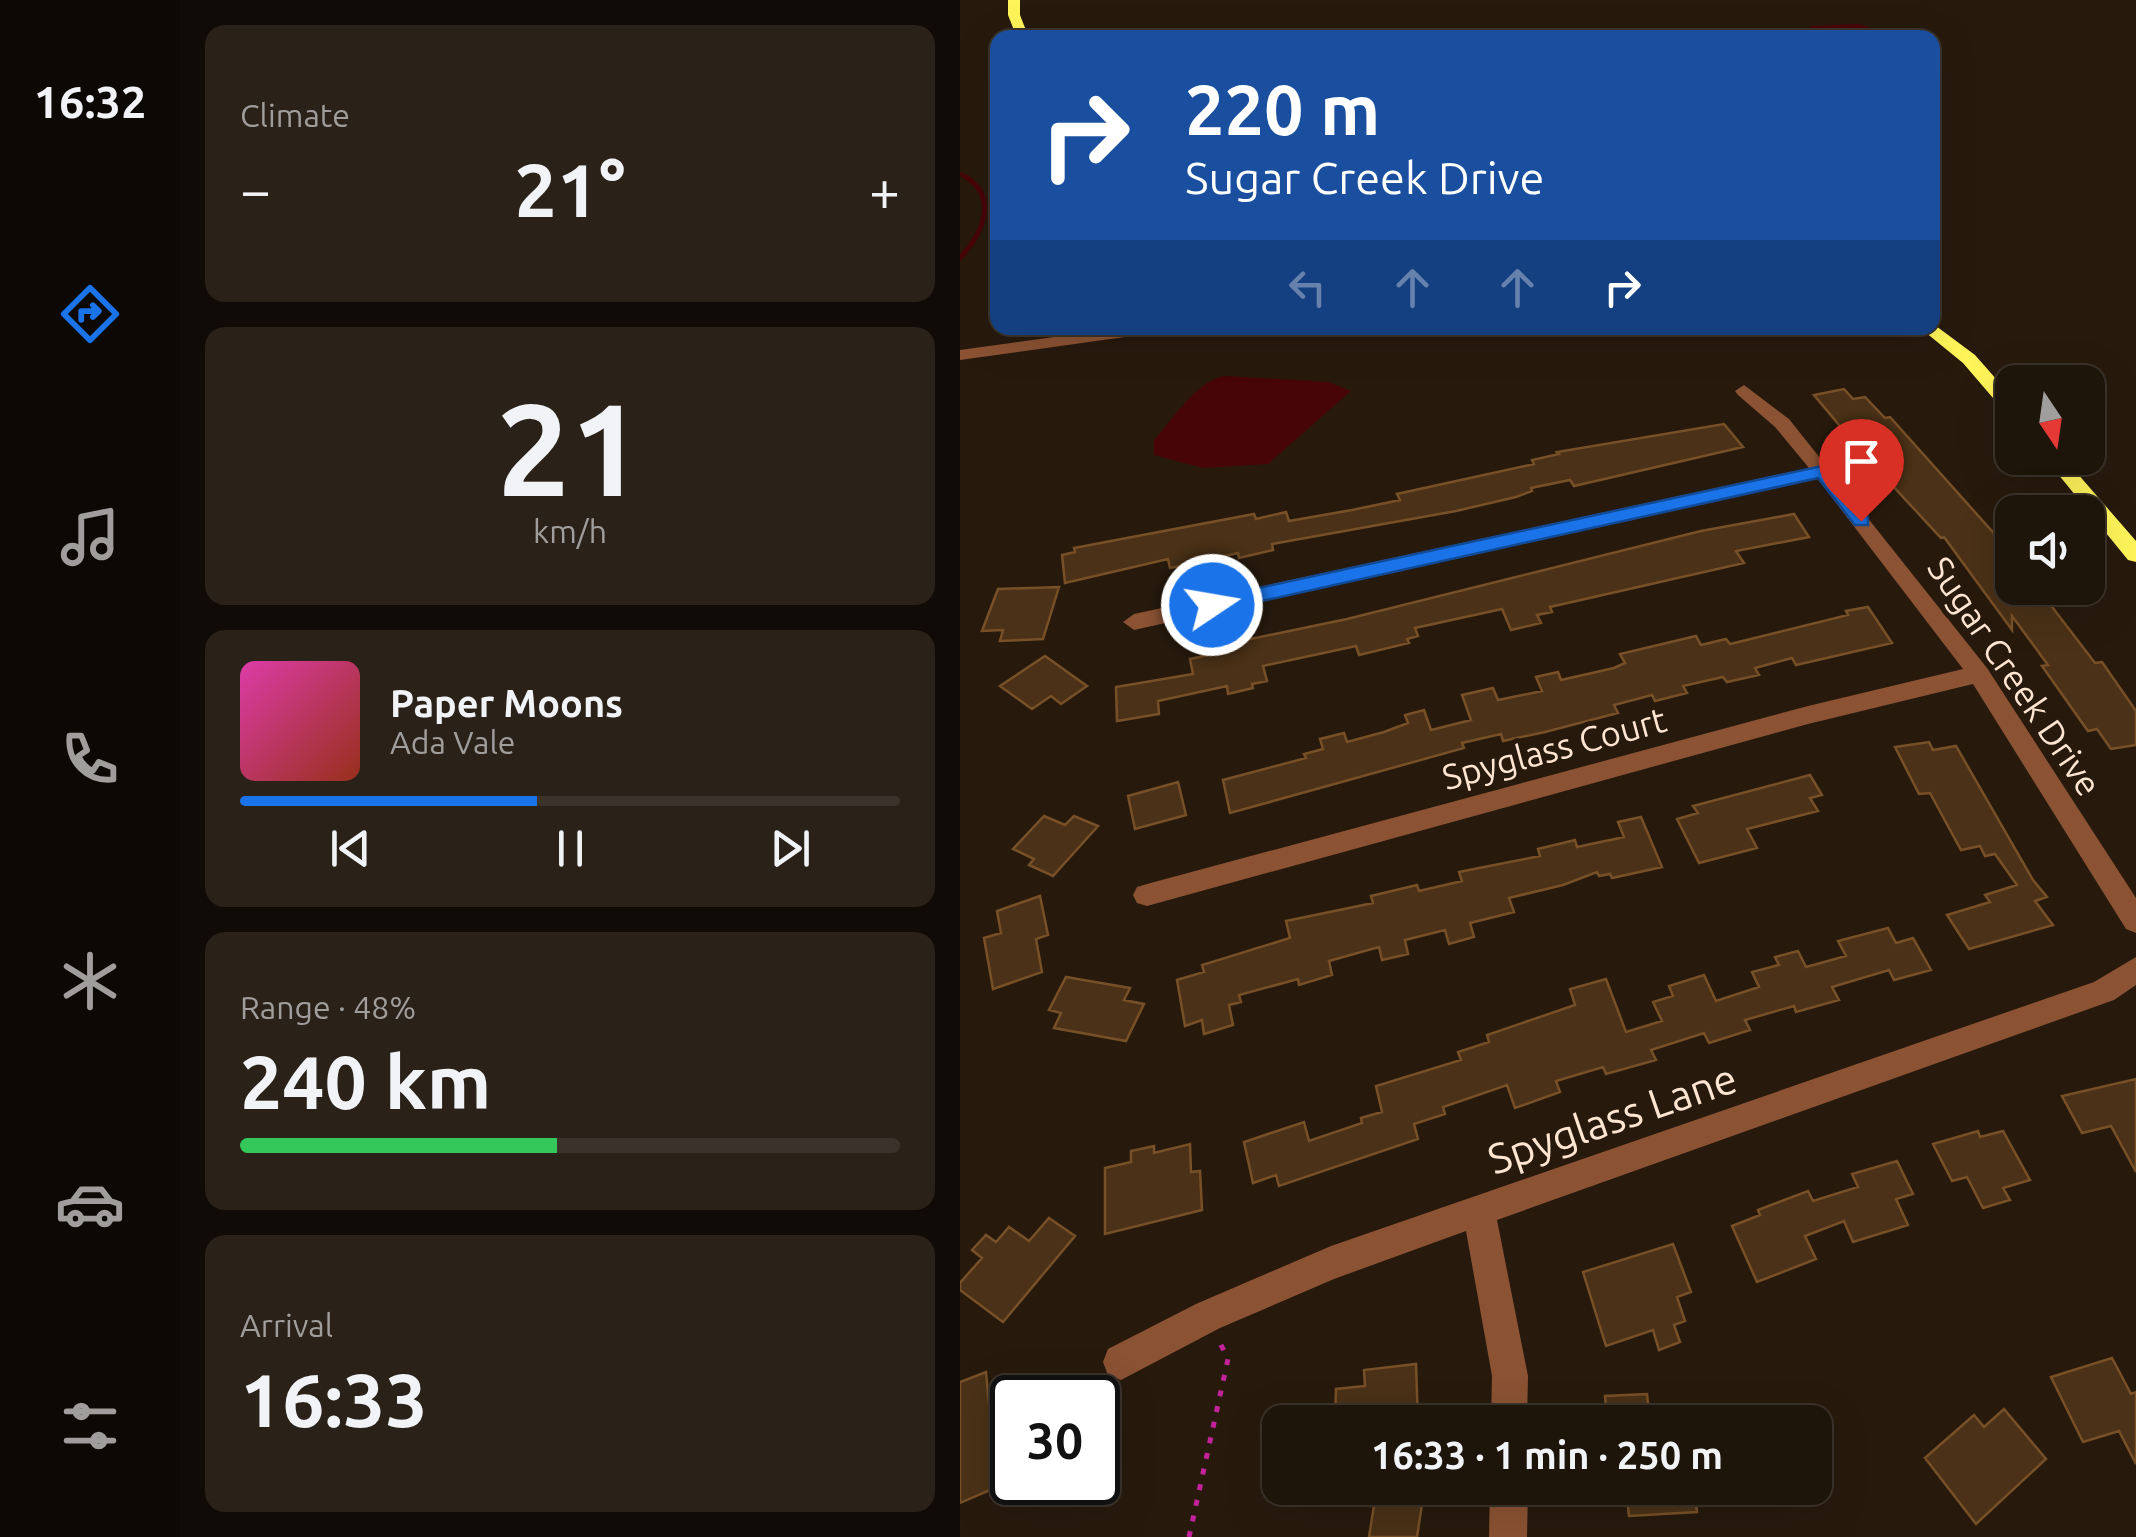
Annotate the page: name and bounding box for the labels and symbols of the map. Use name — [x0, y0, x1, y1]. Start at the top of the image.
north arrow — [1995, 365, 2105, 475]
pin — [1819, 419, 1904, 522]
street label: Sugar Creek Drive — [1920, 549, 2110, 803]
position arrow — [1160, 553, 1264, 657]
street label: Spyglass Court — [1438, 699, 1671, 797]
street label: Spyglass Lane — [1482, 1053, 1742, 1183]
speed limit sign: 30 — [990, 1375, 1120, 1505]

